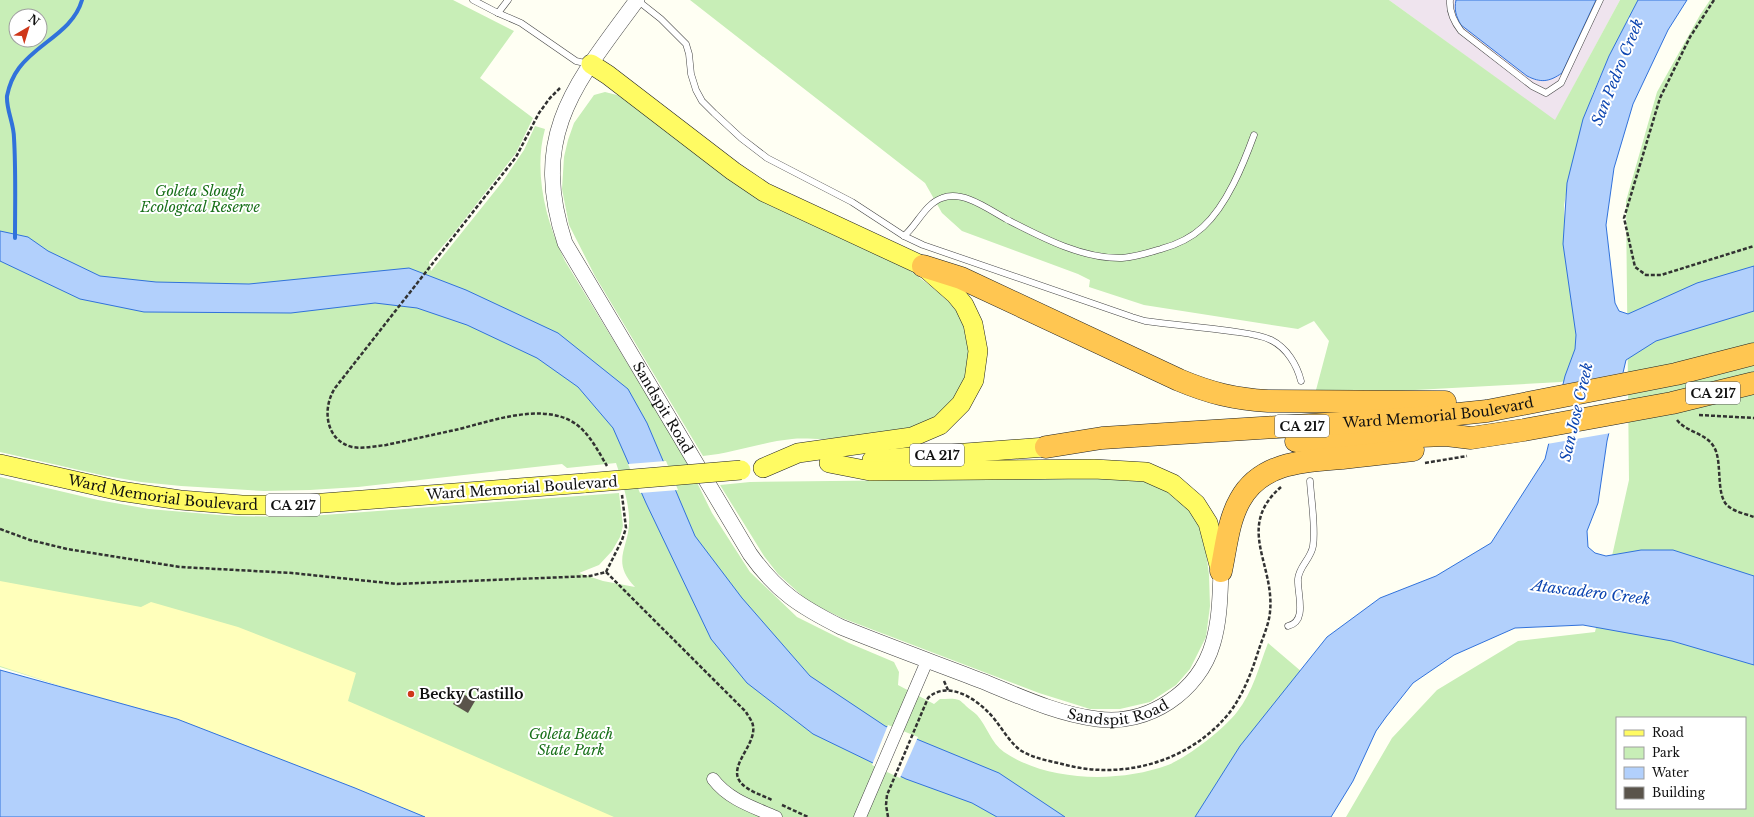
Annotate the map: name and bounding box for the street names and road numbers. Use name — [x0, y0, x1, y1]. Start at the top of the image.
street label: Sandspit Road — [629, 358, 697, 457]
road number: CA 217 — [1686, 382, 1740, 404]
street label: Ward Memorial Boulevard — [1341, 393, 1536, 432]
road number: CA 217 — [1275, 415, 1329, 437]
road number: CA 217 — [910, 444, 964, 466]
street label: Ward Memorial Boulevard — [65, 470, 259, 514]
street label: Ward Memorial Boulevard — [425, 472, 619, 504]
road number: CA 217 — [266, 494, 320, 516]
street label: Sandspit Road — [1066, 695, 1172, 729]

